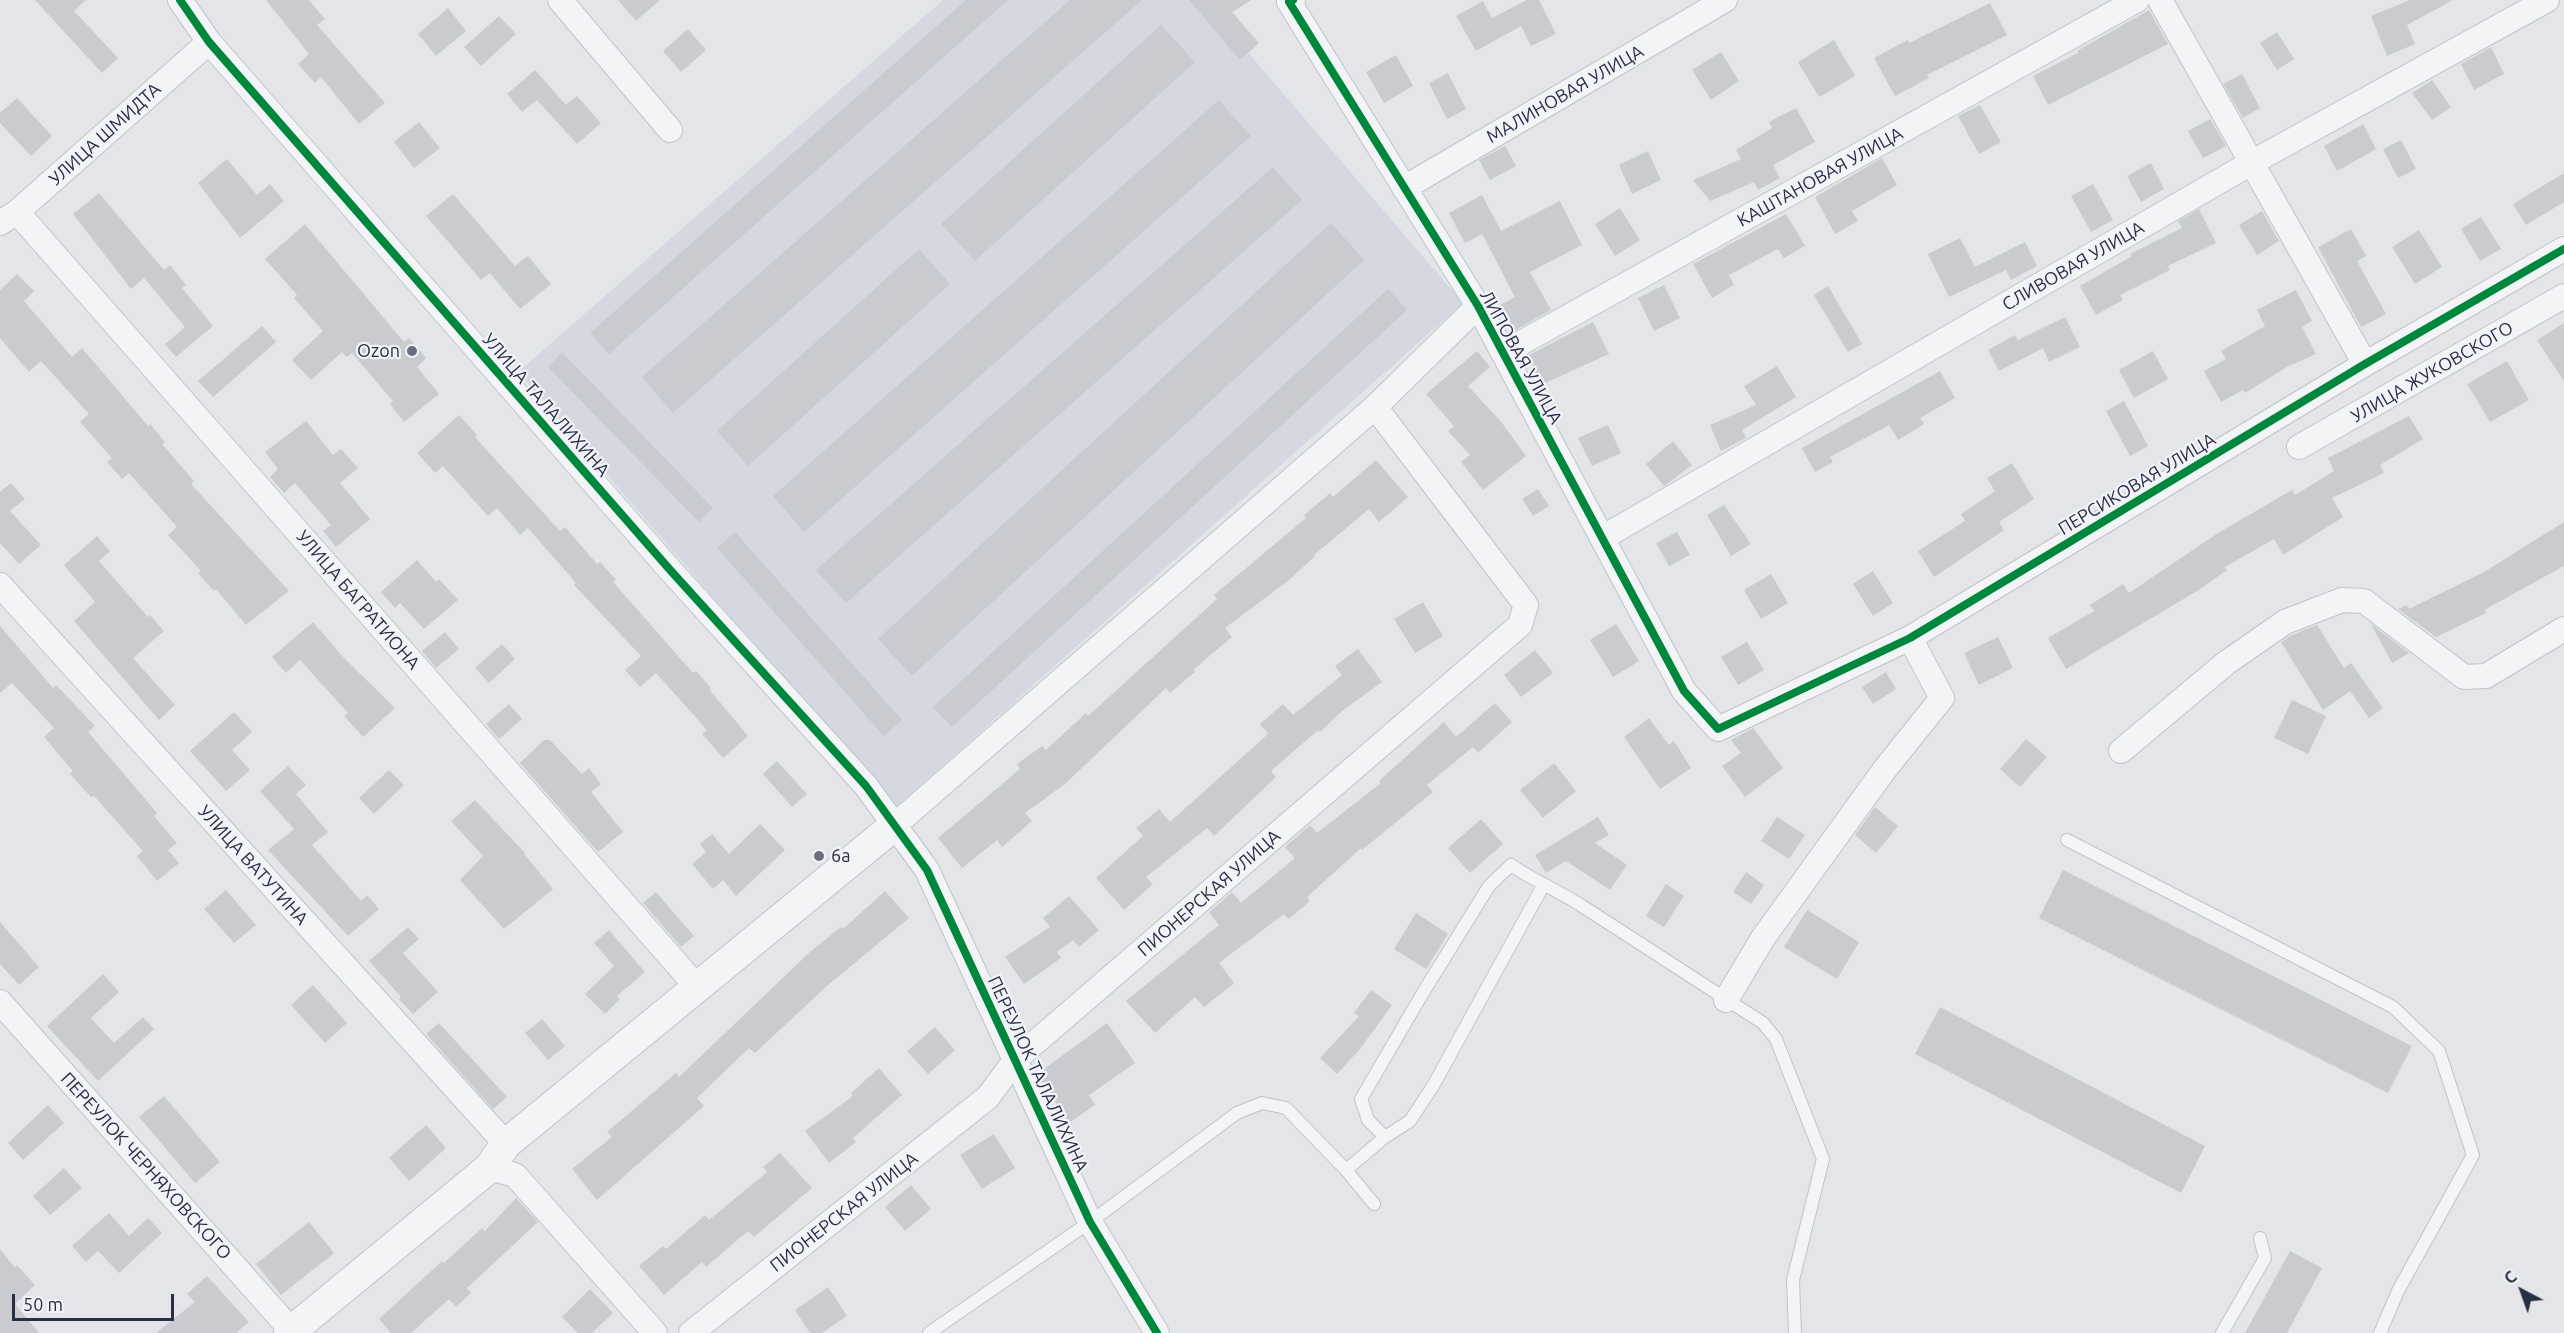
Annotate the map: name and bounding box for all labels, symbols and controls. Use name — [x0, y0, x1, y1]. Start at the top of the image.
street label: МАЛИНОВАЯ УЛИЦА — [1483, 40, 1647, 148]
street label: УЛИЦА ШМИДТА — [45, 78, 165, 190]
street label: КАШТАНОВАЯ УЛИЦА — [1733, 122, 1907, 232]
street label: СЛИВОВАЯ УЛИЦА — [1998, 217, 2148, 315]
street label: ЛИПОВАЯ УЛИЦА — [1475, 286, 1567, 428]
street label: УЛИЦА ЖУКОВСКОГО — [2347, 317, 2517, 427]
street label: УЛИЦА ТАЛАЛИХИНА — [478, 329, 614, 481]
place label: Ozon — [357, 340, 400, 362]
marker: Ozon — [405, 344, 419, 358]
street label: ПЕРСИКОВАЯ УЛИЦА — [2054, 428, 2220, 540]
street label: УЛИЦА БАГРАТИОНА — [292, 526, 424, 674]
street label: УЛИЦА ВАТУТИНА — [194, 801, 312, 929]
street label: ПИОНЕРСКАЯ УЛИЦА — [1133, 825, 1285, 961]
place label: 6а — [831, 845, 850, 867]
marker: 6а — [812, 849, 826, 863]
street label: ПЕРЕУЛОК ТАЛАЛИХИНА — [983, 973, 1093, 1175]
street label: ПЕРЕУЛОК ЧЕРНЯХОВСКОГО — [56, 1068, 236, 1264]
street label: ПИОНЕРСКАЯ УЛИЦА — [766, 1148, 922, 1276]
north arrow — [2492, 1261, 2552, 1321]
text: С — [2500, 1267, 2520, 1288]
scale bar — [15, 1282, 177, 1320]
text: 50 m — [23, 1294, 63, 1314]

